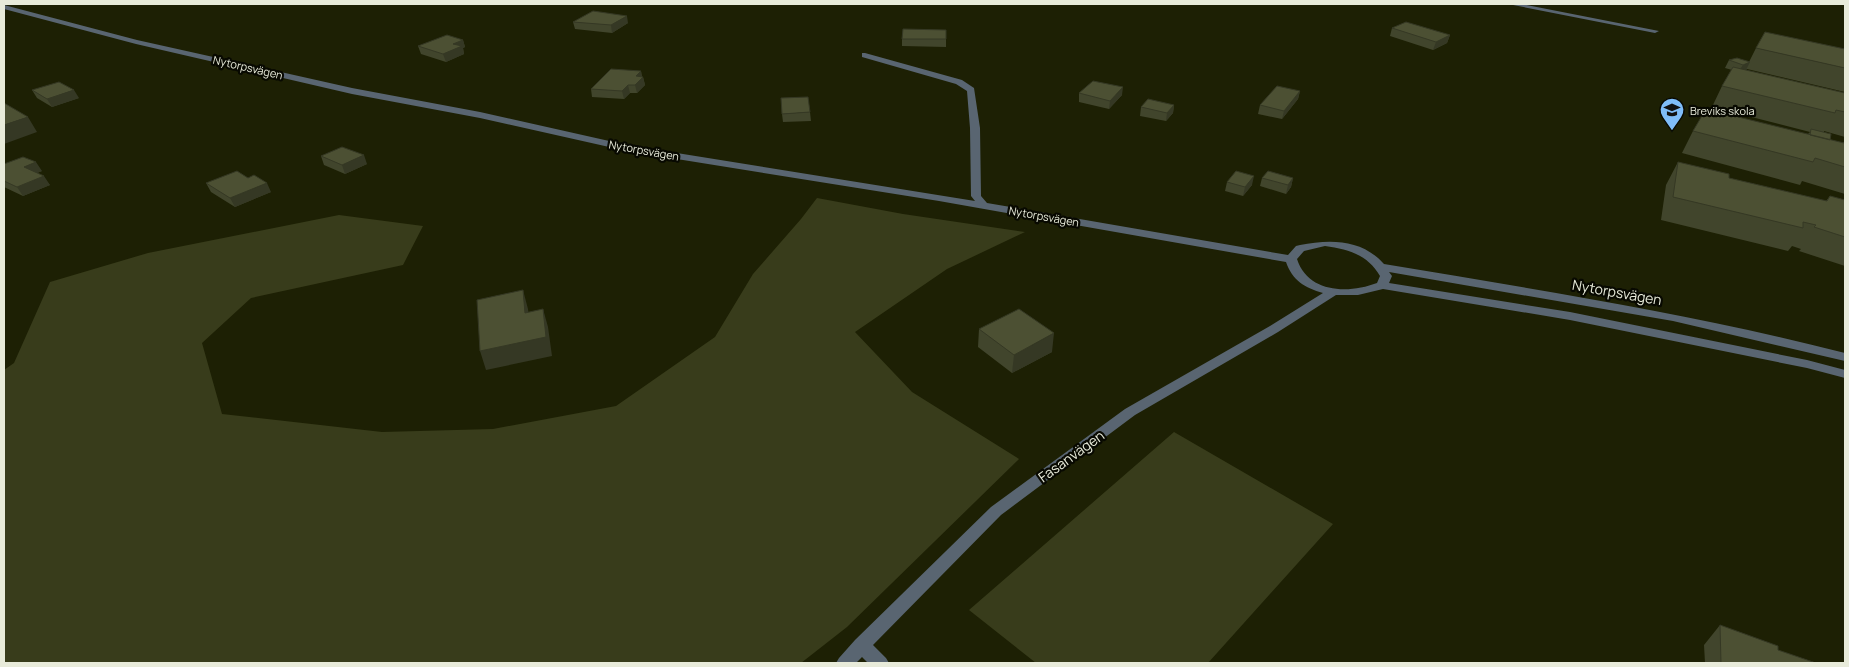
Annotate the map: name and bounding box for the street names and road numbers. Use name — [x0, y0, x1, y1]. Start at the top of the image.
street label: Nytorpsvägen — [212, 52, 284, 82]
street label: Nytorpsvägen — [608, 136, 680, 164]
street label: Nytorpsvägen — [1008, 202, 1080, 230]
street label: Nytorpsvägen — [1571, 275, 1663, 309]
street label: Fasanvägen — [1034, 426, 1108, 486]

